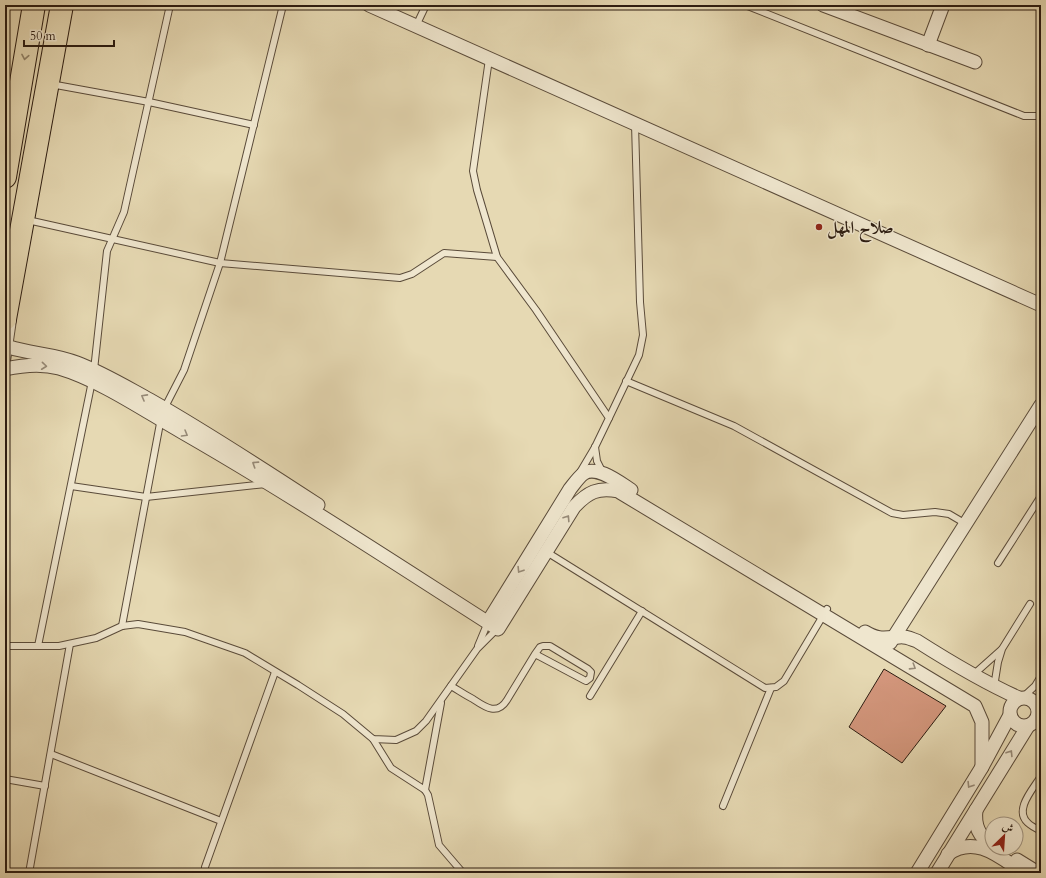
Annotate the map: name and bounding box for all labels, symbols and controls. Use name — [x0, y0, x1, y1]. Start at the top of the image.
scale bar — [24, 22, 114, 48]
text: 50 m — [30, 28, 57, 44]
one-way arrow — [21, 54, 30, 60]
place label: صلاح المهل — [827, 216, 894, 243]
marker: صلاح المهل — [814, 222, 824, 232]
one-way arrow — [41, 361, 47, 370]
one-way arrow — [141, 394, 148, 401]
one-way arrow — [181, 430, 188, 437]
one-way arrow — [253, 461, 260, 468]
one-way arrow — [562, 515, 569, 522]
one-way arrow — [517, 566, 525, 573]
one-way arrow — [909, 663, 916, 670]
one-way arrow — [1006, 750, 1013, 757]
one-way arrow — [968, 781, 975, 788]
north arrow — [984, 816, 1024, 856]
text: ش — [1000, 818, 1016, 837]

